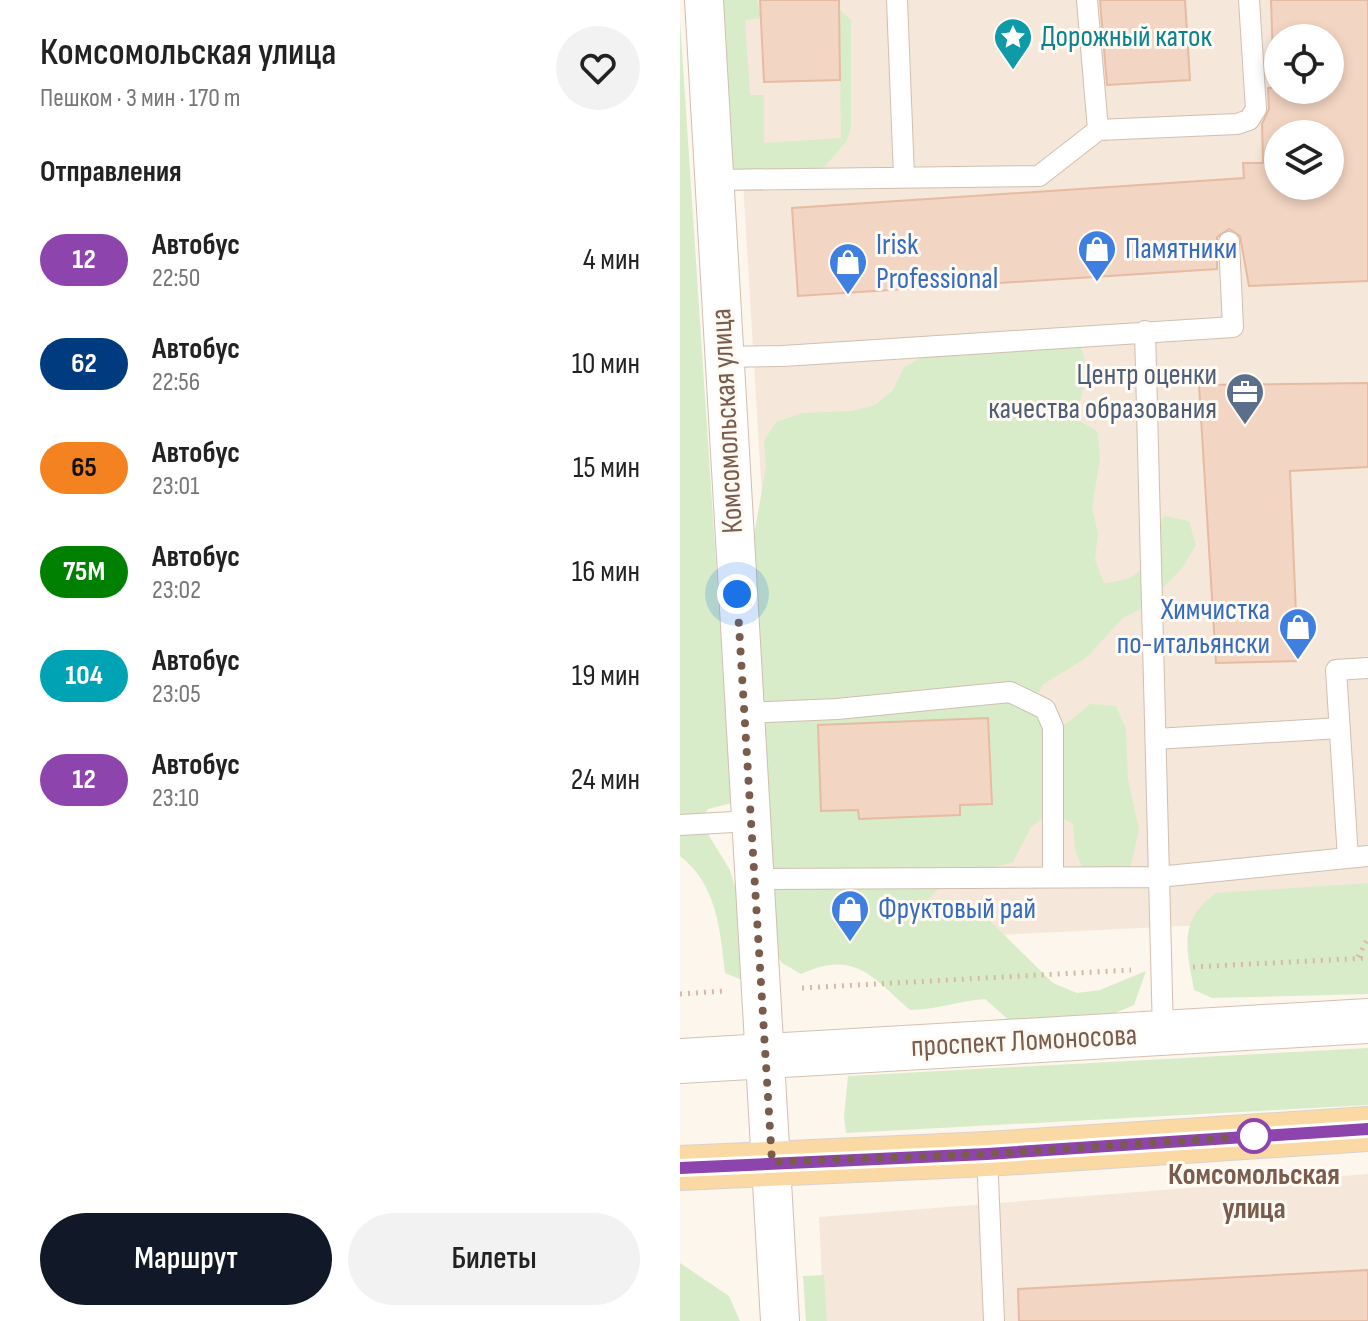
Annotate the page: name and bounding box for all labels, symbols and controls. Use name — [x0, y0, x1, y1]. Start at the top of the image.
place icon: Дорожный каток — [992, 16, 1034, 71]
place label: Дорожный каток — [1041, 19, 1212, 55]
map controls — [1264, 24, 1344, 200]
button: locate — [1264, 24, 1344, 104]
button: heart — [556, 26, 640, 110]
text: Комсомольская улица — [40, 30, 336, 75]
text: Пешком · 3 мин · 170 m — [40, 83, 241, 114]
button: layers — [1264, 120, 1344, 200]
text: Отправления — [40, 154, 182, 190]
text: Автобус — [152, 227, 240, 263]
place label: Irisk Professional — [876, 227, 998, 297]
shop icon: Памятники — [1076, 228, 1118, 283]
place label: Памятники — [1125, 231, 1237, 267]
shop icon: Irisk Professional — [827, 241, 869, 296]
text: 4 мин — [583, 242, 640, 278]
text: 12 — [72, 243, 96, 276]
text: 22:50 — [152, 263, 200, 294]
street label: Комсомольская улица — [703, 308, 751, 534]
text: Автобус — [152, 331, 240, 367]
text: 10 мин — [572, 346, 640, 382]
text: 62 — [71, 347, 97, 380]
place label: Центр оценки качества образования — [988, 357, 1217, 427]
text: 22:56 — [152, 367, 200, 398]
office icon: Центр оценки качества образования — [1224, 371, 1266, 426]
text: Автобус — [152, 435, 240, 471]
text: 15 мин — [573, 450, 640, 486]
text: 65 — [71, 451, 97, 484]
text: 23:01 — [152, 471, 199, 502]
text: Автобус — [152, 539, 240, 575]
text: 16 мин — [572, 554, 640, 590]
text: 75М — [63, 555, 105, 588]
your location — [717, 574, 757, 614]
text: 23:02 — [152, 575, 201, 606]
place label: Химчистка по-итальянски — [1117, 592, 1270, 662]
shop icon: Химчистка по-итальянски — [1277, 606, 1319, 661]
text: Автобус — [152, 643, 240, 679]
text: 19 мин — [572, 658, 640, 694]
text: 104 — [65, 659, 103, 692]
text: 23:05 — [152, 679, 201, 710]
text: Автобус — [152, 747, 240, 783]
text: 24 мин — [571, 762, 640, 798]
text: 12 — [72, 763, 96, 796]
text: 23:10 — [152, 783, 199, 814]
shop icon: Фруктовый рай — [829, 888, 871, 943]
place label: Фруктовый рай — [878, 891, 1036, 927]
street label: проспект Ломоносова — [910, 1017, 1138, 1065]
marker: Комсомольская улица — [1237, 1119, 1271, 1153]
place label: Комсомольская улица — [1168, 1157, 1340, 1227]
button: Маршрут — [40, 1213, 332, 1305]
button: Билеты — [348, 1213, 640, 1305]

